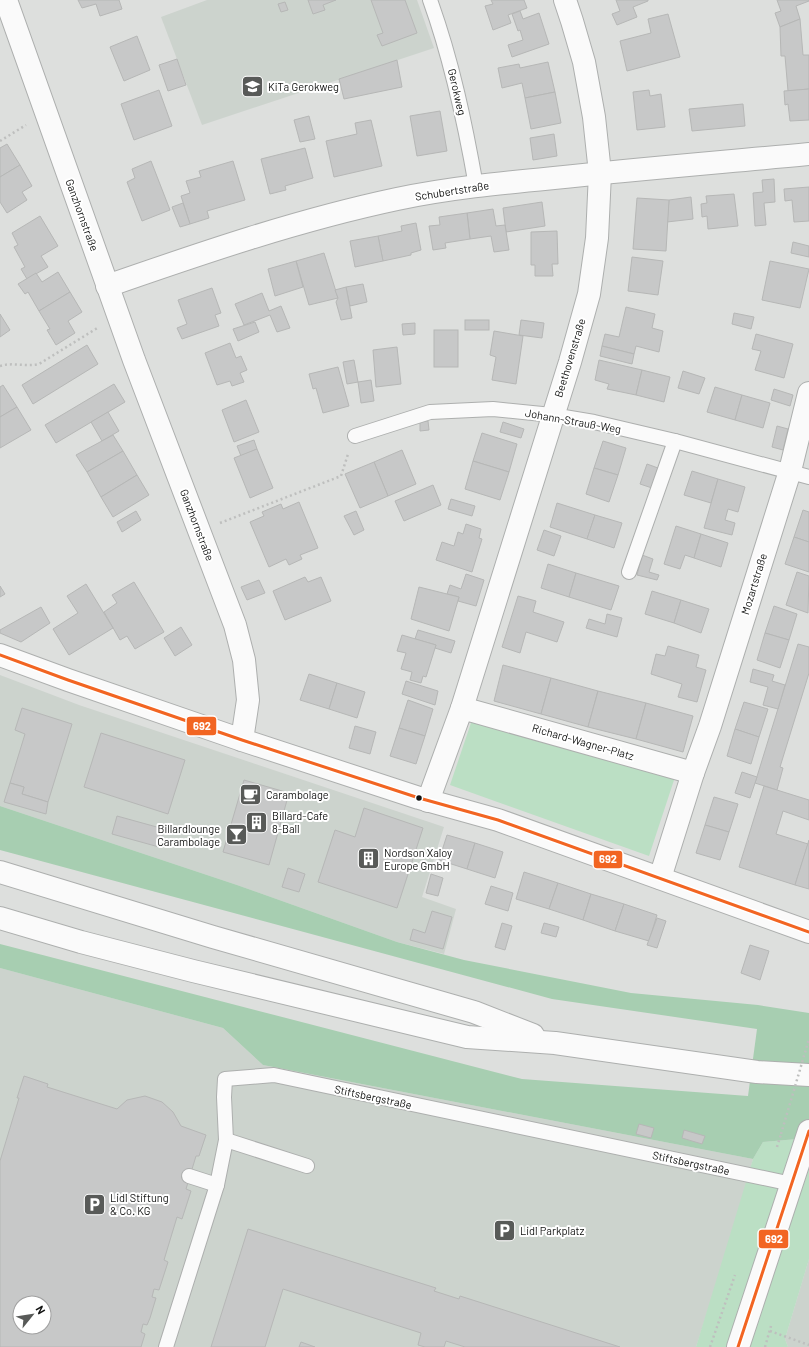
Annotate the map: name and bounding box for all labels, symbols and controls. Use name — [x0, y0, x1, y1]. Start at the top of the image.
street label: Gerokweg — [446, 67, 469, 117]
school or university icon: KiTa Gerokweg — [240, 74, 266, 100]
place label: KiTa Gerokweg — [268, 80, 339, 93]
street label: Ganzhornstraße — [63, 177, 102, 253]
street label: Schubertstraße — [414, 178, 490, 203]
street label: Beethovenstraße — [551, 317, 588, 399]
street label: Johann-Strauß-Weg — [524, 406, 622, 435]
street label: Ganzhornstraße — [178, 487, 217, 563]
street label: Mozartstraße — [738, 552, 769, 616]
line badge: 692 — [186, 716, 217, 736]
text: 692 — [193, 719, 211, 732]
street label: Richard-Wagner-Platz — [531, 721, 636, 762]
cafe icon: Carambolage — [237, 782, 263, 808]
place label: Carambolage — [266, 788, 329, 801]
unlabelled marker — [414, 793, 424, 803]
building icon: Billard-Cafe 8-Ball — [243, 809, 269, 835]
place label: Billard-Cafe 8-Ball — [272, 809, 328, 835]
place label: Billardlounge Carambolage — [157, 822, 220, 848]
bar icon: Billardlounge Carambolage — [223, 822, 249, 848]
building icon: Nordson Xaloy Europe GmbH — [356, 846, 382, 872]
place label: Nordson Xaloy Europe GmbH — [384, 846, 452, 872]
line badge: 692 — [593, 850, 623, 869]
text: 692 — [599, 852, 617, 865]
street label: Stiftsbergstraße — [333, 1082, 413, 1111]
street label: Stiftsbergstraße — [651, 1148, 731, 1177]
parking icon: Lidl Stiftung & Co. KG — [81, 1191, 107, 1217]
place label: Lidl Stiftung & Co. KG — [110, 1191, 169, 1217]
parking icon: Lidl Parkplatz — [491, 1218, 517, 1244]
place label: Lidl Parkplatz — [520, 1224, 585, 1237]
line badge: 692 — [758, 1229, 789, 1249]
text: 692 — [765, 1232, 783, 1245]
north arrow — [12, 1295, 52, 1335]
text: N — [34, 1303, 49, 1316]

